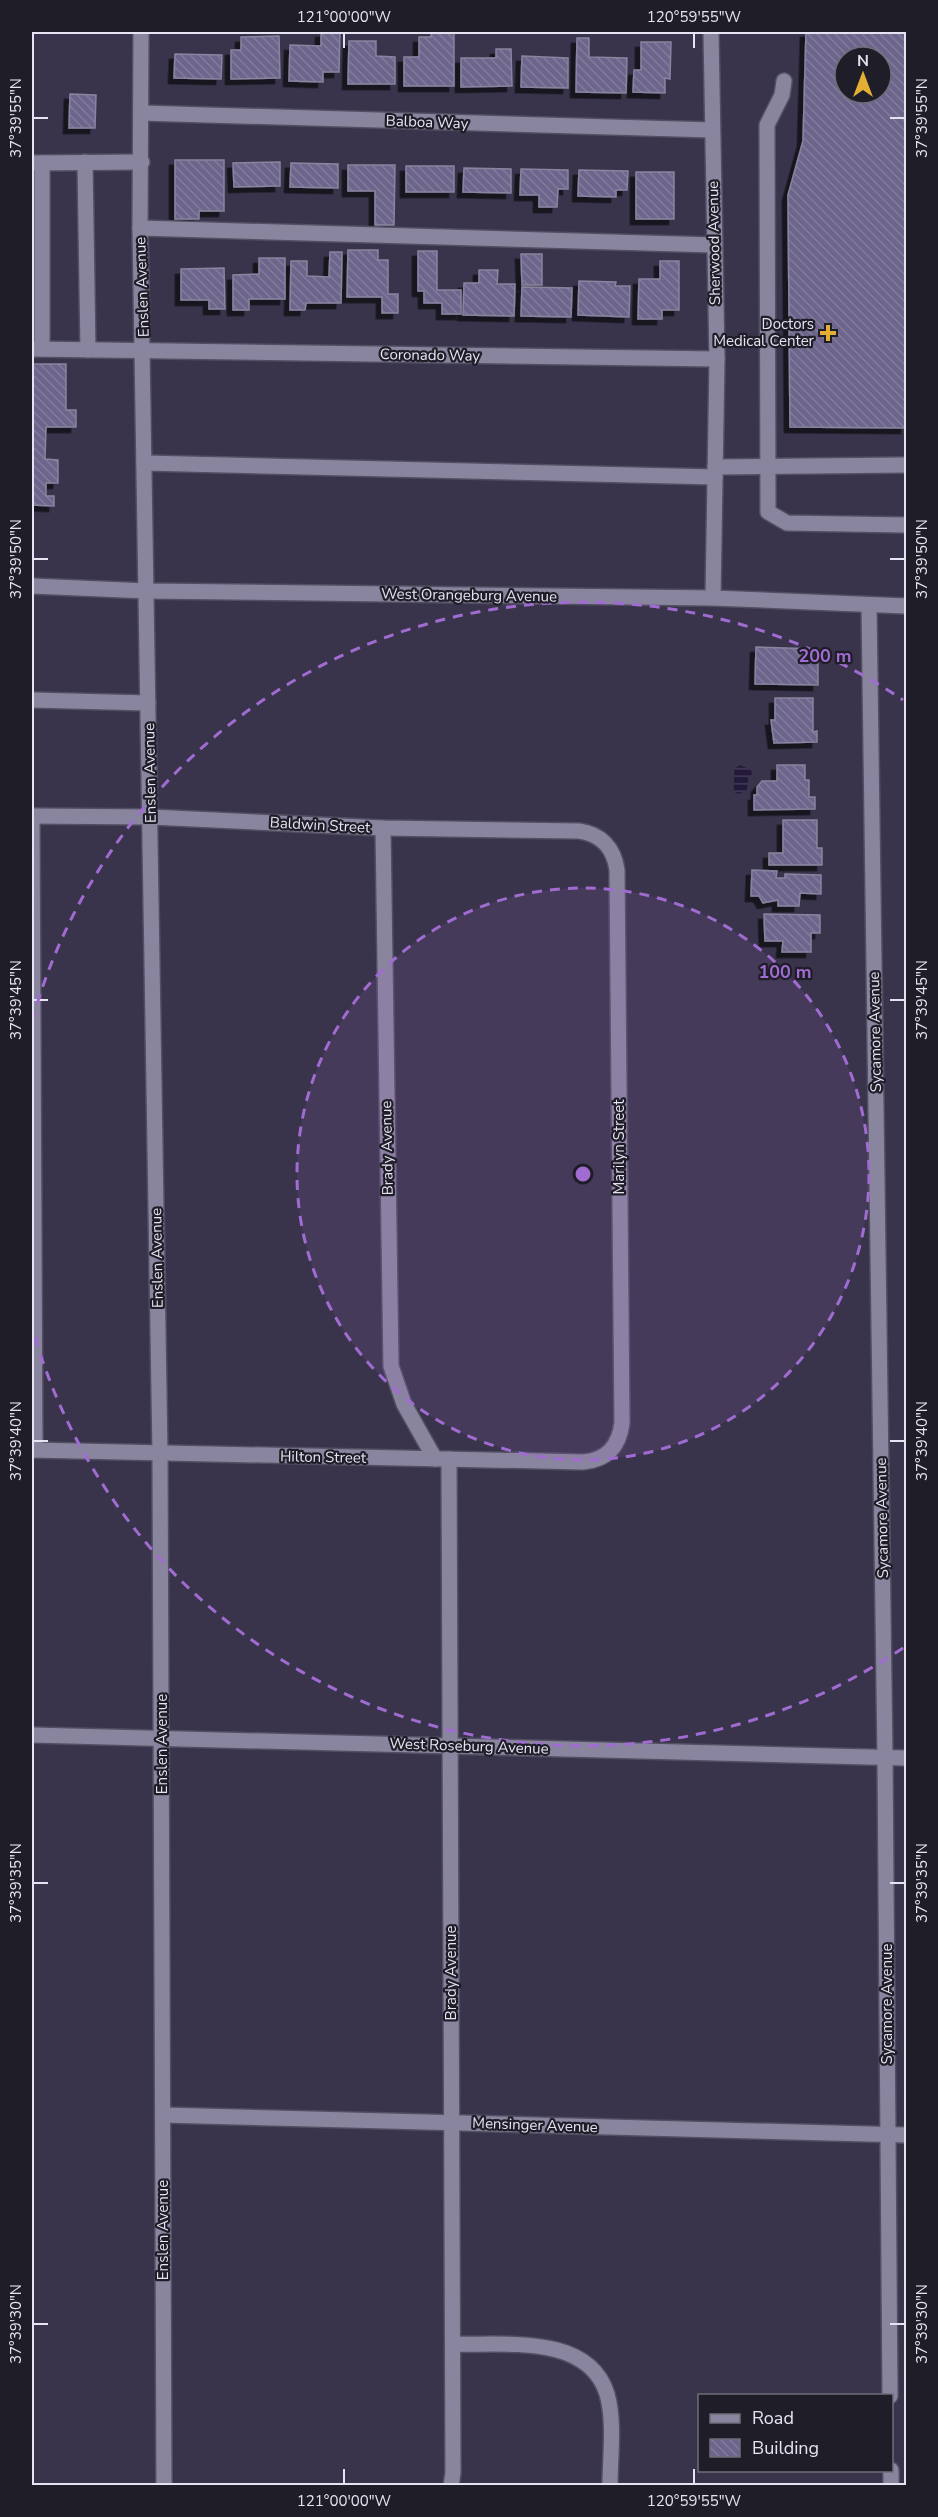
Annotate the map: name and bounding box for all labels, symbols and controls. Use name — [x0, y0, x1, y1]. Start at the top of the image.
text: 121°00'00"W — [297, 7, 392, 27]
text: 120°59'55"W — [647, 7, 742, 27]
north arrow — [833, 45, 893, 105]
text: N — [857, 50, 869, 72]
text: 37°39'55"N — [6, 78, 26, 158]
text: 37°39'55"N — [912, 78, 932, 158]
street label: Balboa Way — [385, 111, 469, 133]
street label: Sherwood Avenue — [703, 181, 725, 305]
street label: Enslen Avenue — [130, 237, 154, 337]
place label: Doctors Medical Center — [713, 314, 815, 351]
marker: Doctors Medical Center — [819, 324, 837, 342]
street label: Coronado Way — [380, 344, 481, 366]
text: 37°39'50"N — [6, 519, 26, 599]
text: 37°39'50"N — [912, 519, 932, 599]
street label: West Orangeburg Avenue — [381, 583, 557, 607]
text: 200 m — [798, 644, 852, 668]
street label: Enslen Avenue — [139, 723, 161, 823]
street label: Baldwin Street — [269, 812, 371, 838]
text: 37°39'45"N — [6, 960, 26, 1040]
text: 100 m — [758, 960, 812, 984]
text: 37°39'45"N — [912, 960, 932, 1040]
street label: Sycamore Avenue — [864, 971, 886, 1093]
street label: Marilyn Street — [609, 1099, 629, 1194]
street label: Brady Avenue — [376, 1100, 398, 1196]
centre of rings — [573, 1164, 593, 1184]
street label: Enslen Avenue — [146, 1208, 168, 1308]
text: 37°39'40"N — [6, 1401, 26, 1481]
text: 37°39'40"N — [912, 1401, 932, 1481]
street label: Hilton Street — [280, 1446, 367, 1468]
street label: Sycamore Avenue — [871, 1457, 893, 1579]
street label: Enslen Avenue — [152, 1694, 172, 1794]
street label: West Roseburg Avenue — [389, 1733, 549, 1759]
text: 37°39'35"N — [6, 1843, 26, 1923]
text: 37°39'35"N — [912, 1843, 932, 1923]
street label: Brady Avenue — [441, 1926, 461, 2020]
street label: Sycamore Avenue — [877, 1944, 897, 2064]
street label: Mensinger Avenue — [472, 2113, 598, 2137]
street label: Enslen Avenue — [153, 2180, 173, 2280]
text: 37°39'30"N — [6, 2284, 26, 2364]
text: 37°39'30"N — [912, 2284, 932, 2364]
legend — [698, 2394, 893, 2472]
text: Road — [752, 2406, 794, 2430]
text: Building — [752, 2436, 819, 2460]
text: 121°00'00"W — [297, 2491, 392, 2511]
text: 120°59'55"W — [647, 2491, 742, 2511]

